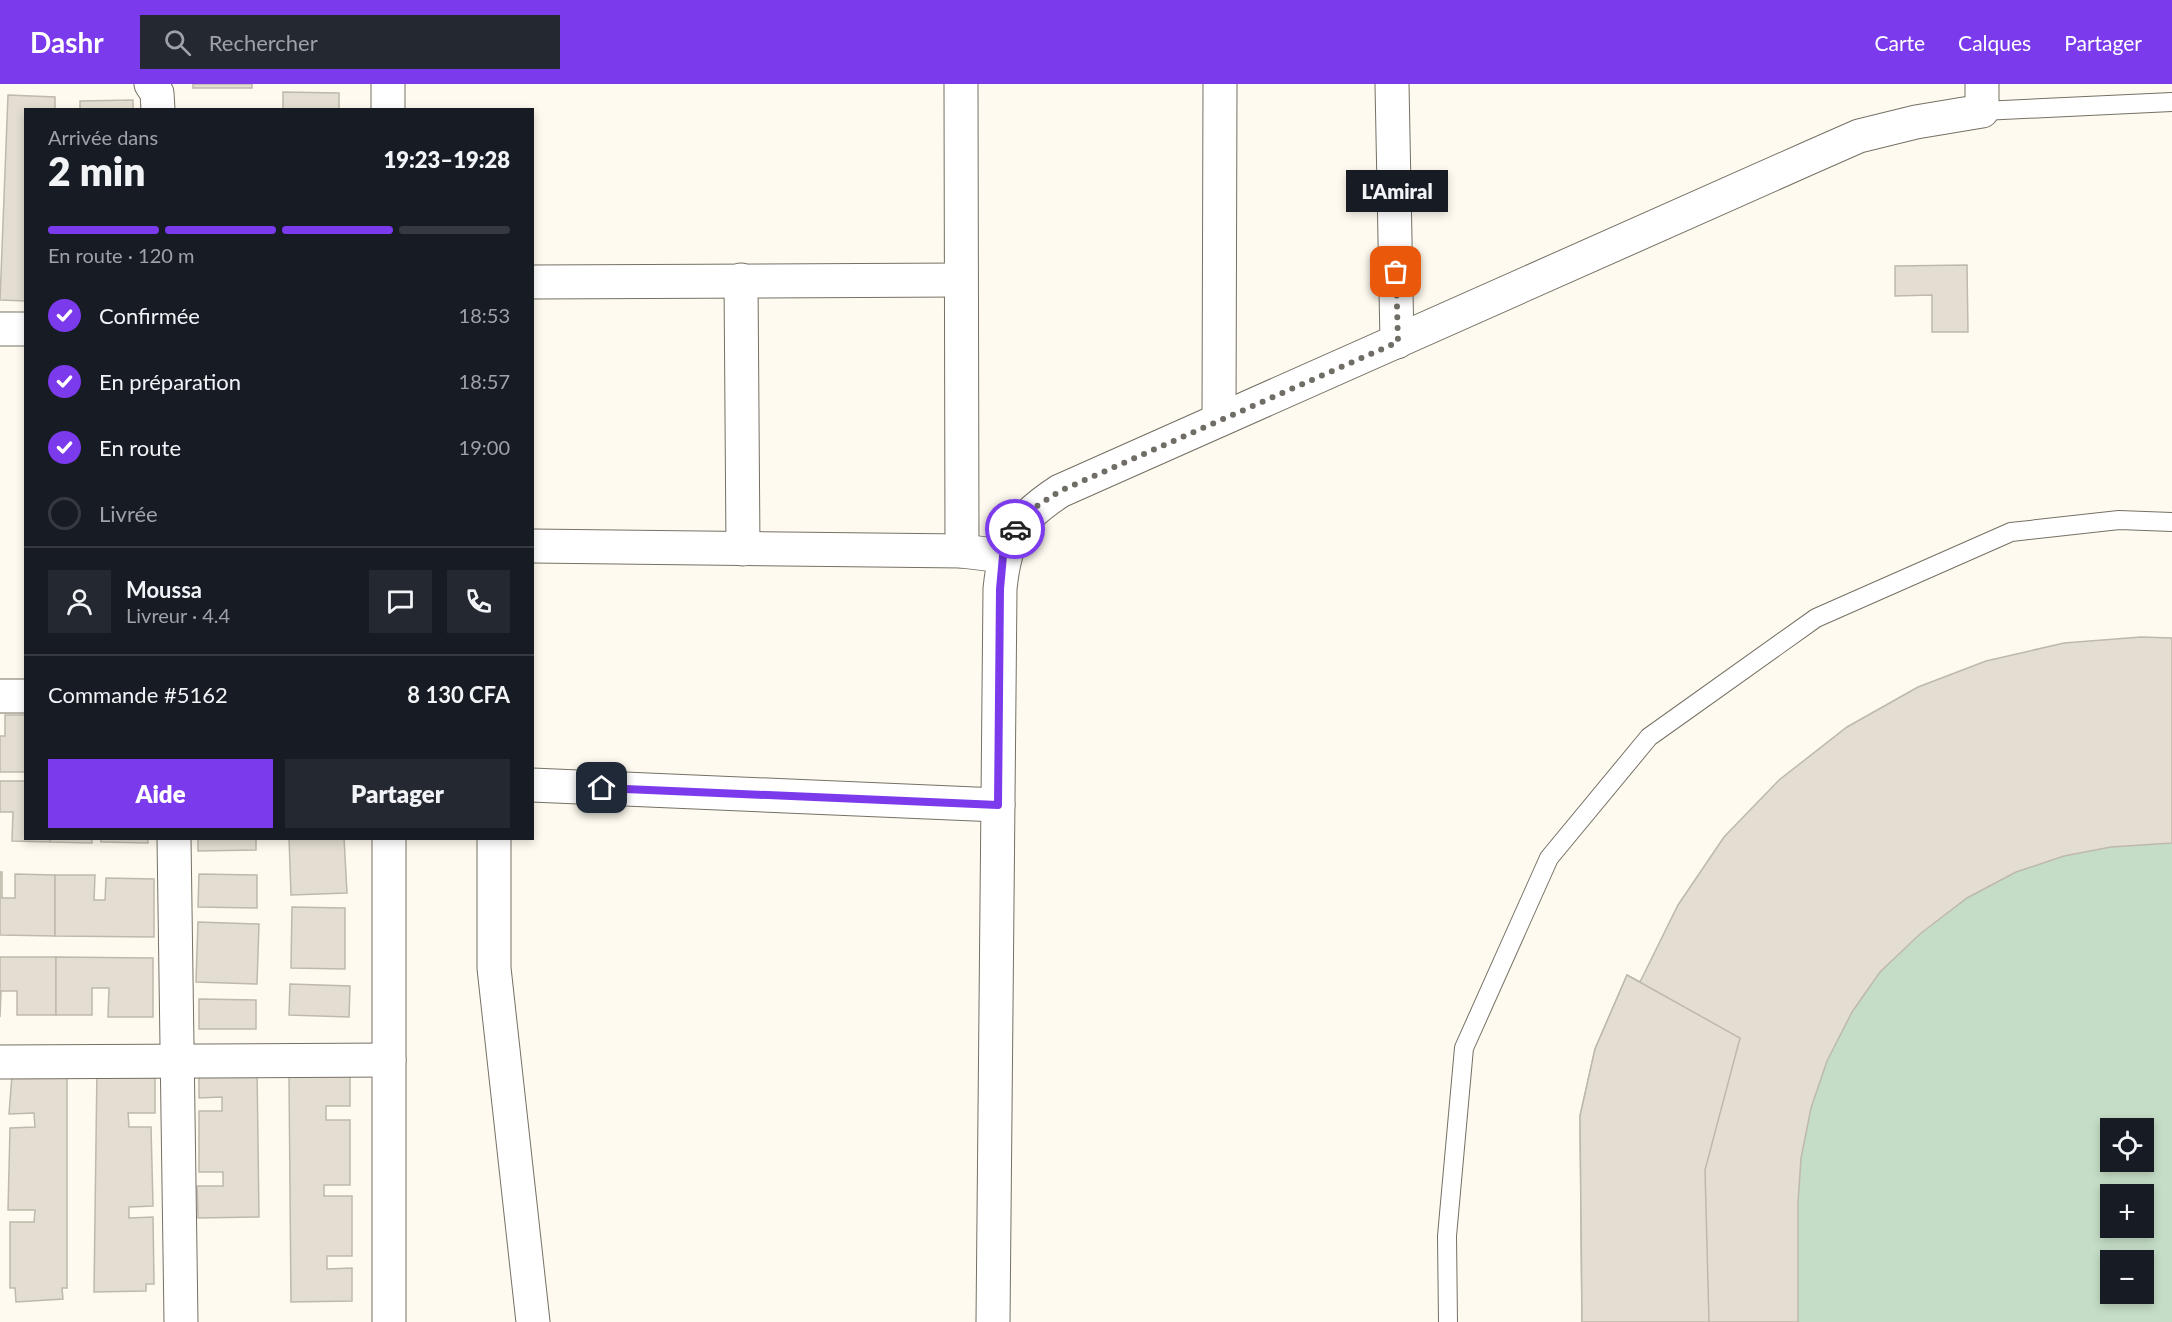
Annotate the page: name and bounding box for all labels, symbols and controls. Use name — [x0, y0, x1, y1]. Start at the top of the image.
search box — [140, 15, 560, 69]
text: Dashr — [30, 25, 104, 59]
icon: search — [161, 26, 194, 59]
text: Rechercher — [209, 29, 318, 56]
text: Carte — [1874, 30, 1925, 55]
text: Calques — [1958, 30, 2031, 55]
text: Partager — [2064, 30, 2142, 55]
text: Arrivée dans — [48, 125, 158, 149]
text: 19:23–19:28 — [384, 146, 510, 173]
text: 2 min — [48, 148, 145, 194]
callout: L'Amiral — [1345, 170, 1447, 212]
text: L'Amiral — [1361, 179, 1433, 203]
text: En route · 120 m — [48, 243, 194, 267]
pin — [1370, 246, 1421, 297]
icon: bag — [1379, 255, 1412, 288]
icon: check — [48, 299, 81, 332]
text: Confirmée — [99, 302, 200, 329]
text: 18:53 — [459, 303, 510, 327]
icon: check — [48, 365, 81, 398]
text: En préparation — [99, 368, 241, 395]
text: 18:57 — [459, 369, 510, 393]
icon: check — [48, 431, 81, 464]
text: En route — [99, 434, 181, 461]
text: 19:00 — [459, 435, 510, 459]
courier — [985, 499, 1045, 559]
text: Livrée — [99, 500, 158, 527]
icon: car — [999, 513, 1032, 546]
button: person — [48, 570, 111, 633]
button: chat — [369, 570, 432, 633]
button: phone — [447, 570, 510, 633]
text: Moussa — [126, 576, 202, 603]
text: Livreur · 4.4 — [126, 603, 230, 627]
text: Commande #5162 — [48, 681, 228, 708]
text: 8 130 CFA — [407, 681, 510, 708]
button: Aide — [48, 759, 273, 828]
button: Partager — [285, 759, 510, 828]
pin — [576, 762, 627, 813]
icon: home — [585, 771, 618, 804]
map controls — [2100, 1118, 2154, 1304]
button: locate — [2100, 1118, 2154, 1172]
button: + — [2100, 1184, 2154, 1238]
button: − — [2100, 1250, 2154, 1304]

